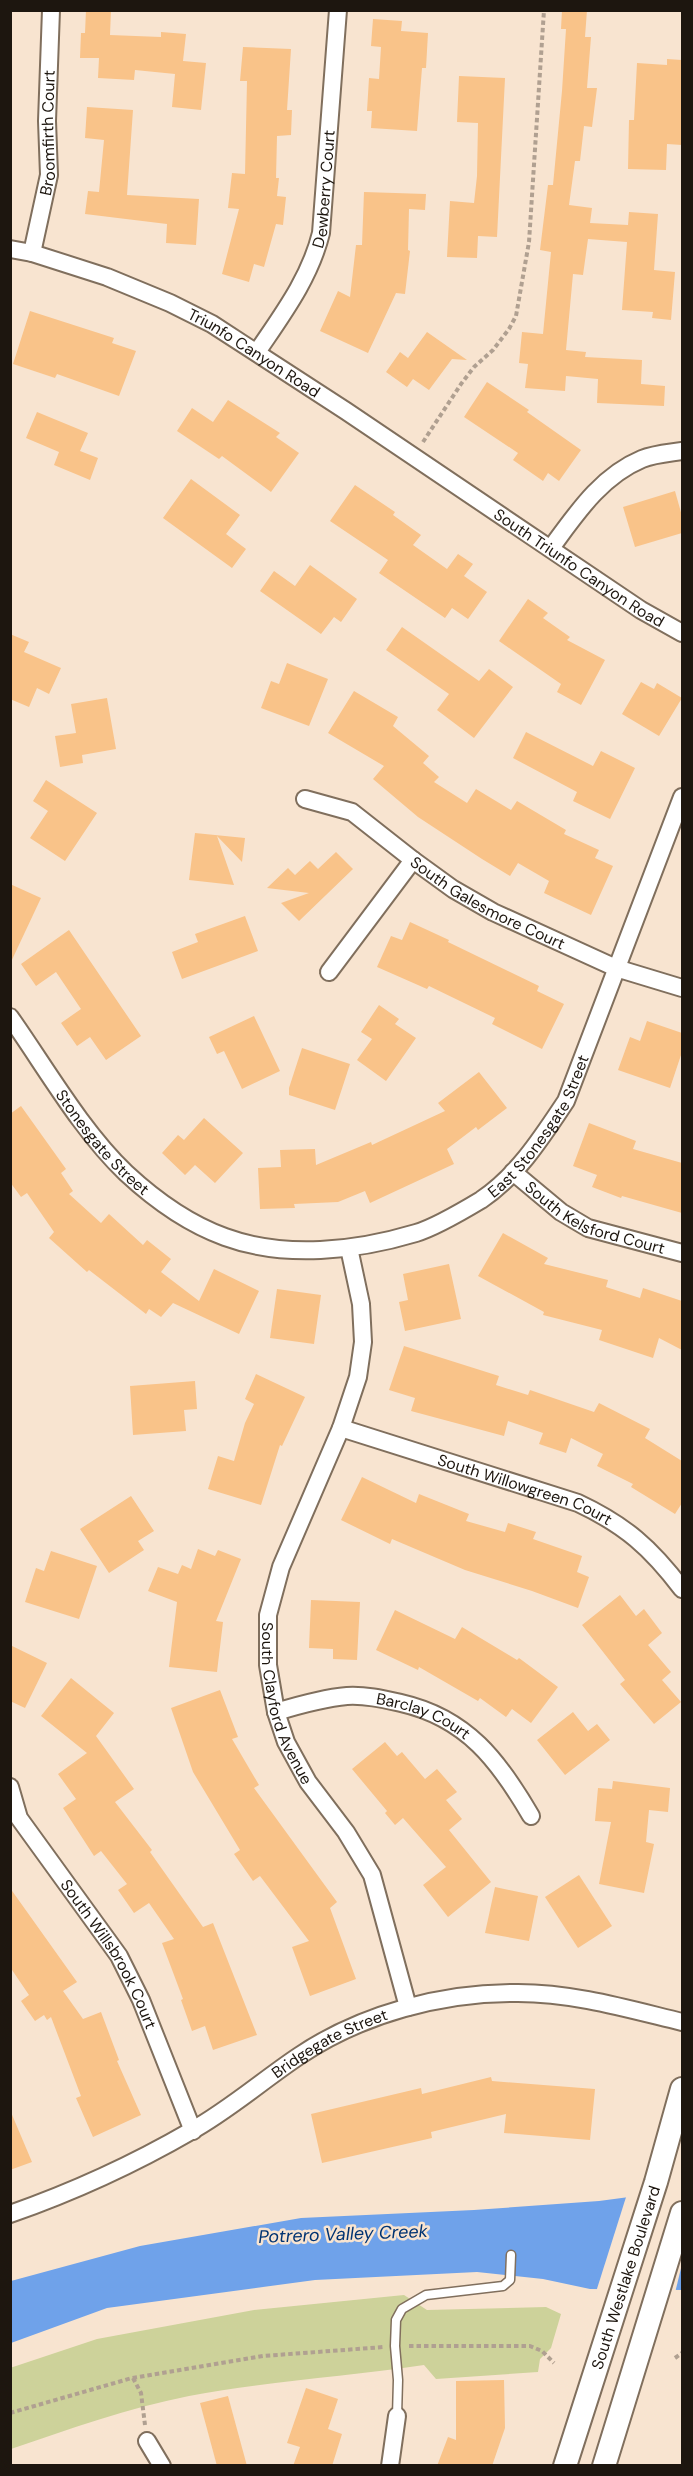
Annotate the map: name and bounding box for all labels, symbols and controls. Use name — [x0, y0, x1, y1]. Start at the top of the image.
street label: Broomfirth Court — [34, 70, 60, 197]
street label: Dewberry Court — [307, 129, 339, 251]
street label: Triunfo Canyon Road — [184, 303, 324, 402]
street label: South Triunfo Canyon Road — [490, 503, 668, 632]
street label: South Galesmore Court — [406, 851, 569, 954]
street label: East Stonesgate Street — [483, 1052, 593, 1202]
street label: Stonesgate Street — [51, 1085, 154, 1199]
street label: South Kelsford Court — [521, 1176, 667, 1259]
street label: South Willowgreen Court — [435, 1449, 616, 1530]
street label: South Clayford Avenue — [258, 1622, 318, 1788]
street label: Barclay Court — [375, 1688, 475, 1744]
street label: South Willsbrook Court — [56, 1875, 162, 2032]
street label: Bridgegate Street — [267, 2004, 390, 2083]
street label: South Westlake Boulevard — [586, 2183, 665, 2372]
water label: Potrero Valley Creek — [258, 2219, 429, 2249]

